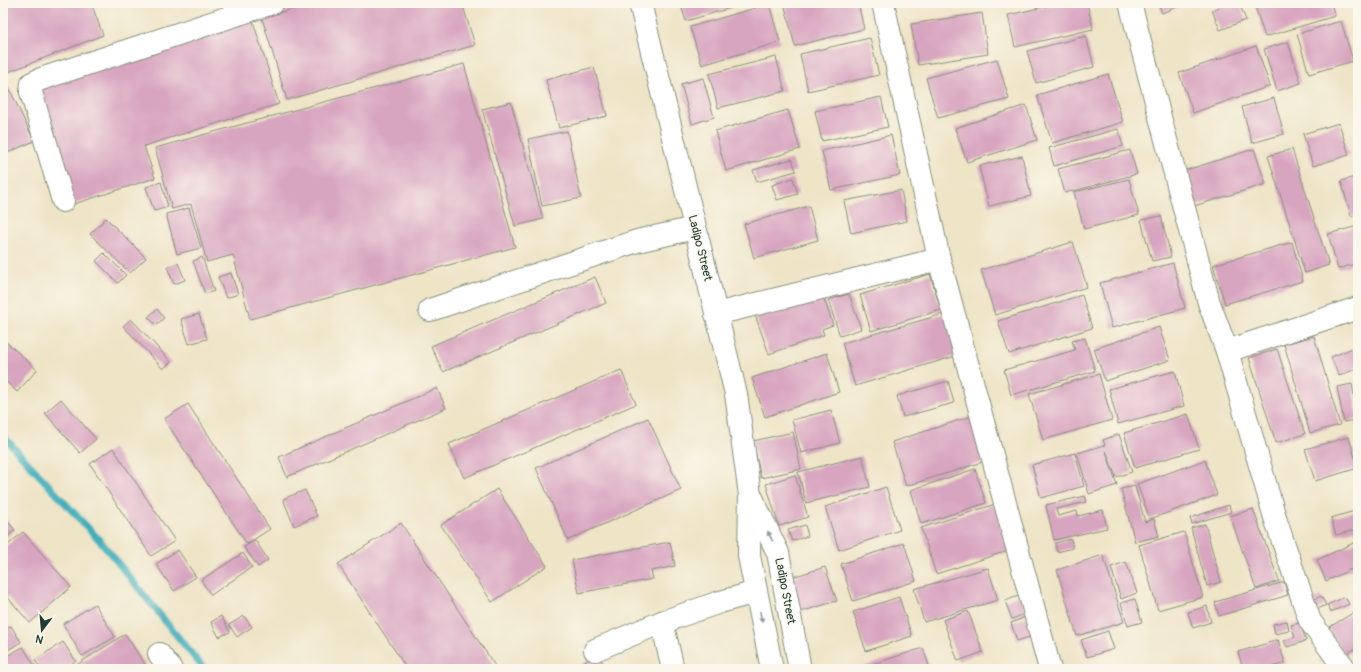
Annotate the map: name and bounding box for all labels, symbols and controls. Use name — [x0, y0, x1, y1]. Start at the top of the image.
street label: Ladipo Street — [685, 213, 715, 283]
one-way arrow — [767, 530, 773, 542]
street label: Ladipo Street — [771, 556, 799, 626]
north arrow — [22, 610, 62, 650]
one-way arrow — [759, 611, 765, 623]
text: N — [33, 632, 45, 646]

